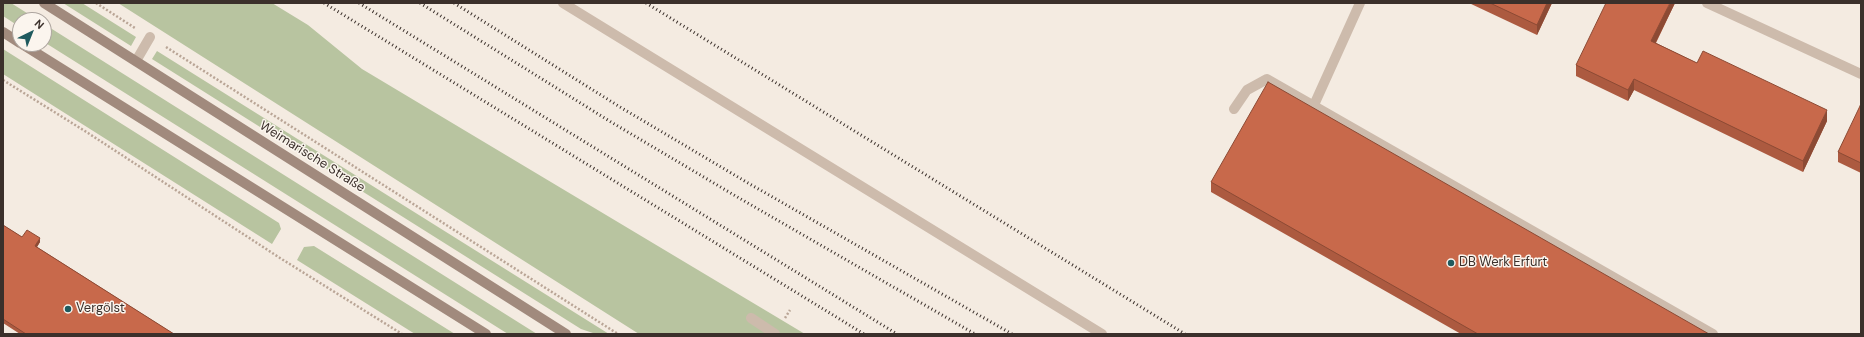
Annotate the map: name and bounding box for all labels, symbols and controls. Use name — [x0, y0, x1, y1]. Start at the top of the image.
north arrow — [12, 12, 52, 52]
text: N — [32, 16, 47, 32]
street label: Weimarische Straße — [256, 118, 368, 196]
place label: DB Werk Erfurt — [1459, 255, 1547, 271]
marker: DB Werk Erfurt — [1446, 258, 1456, 268]
place label: Vergölst — [76, 301, 125, 317]
marker: Vergölst — [63, 304, 73, 314]

